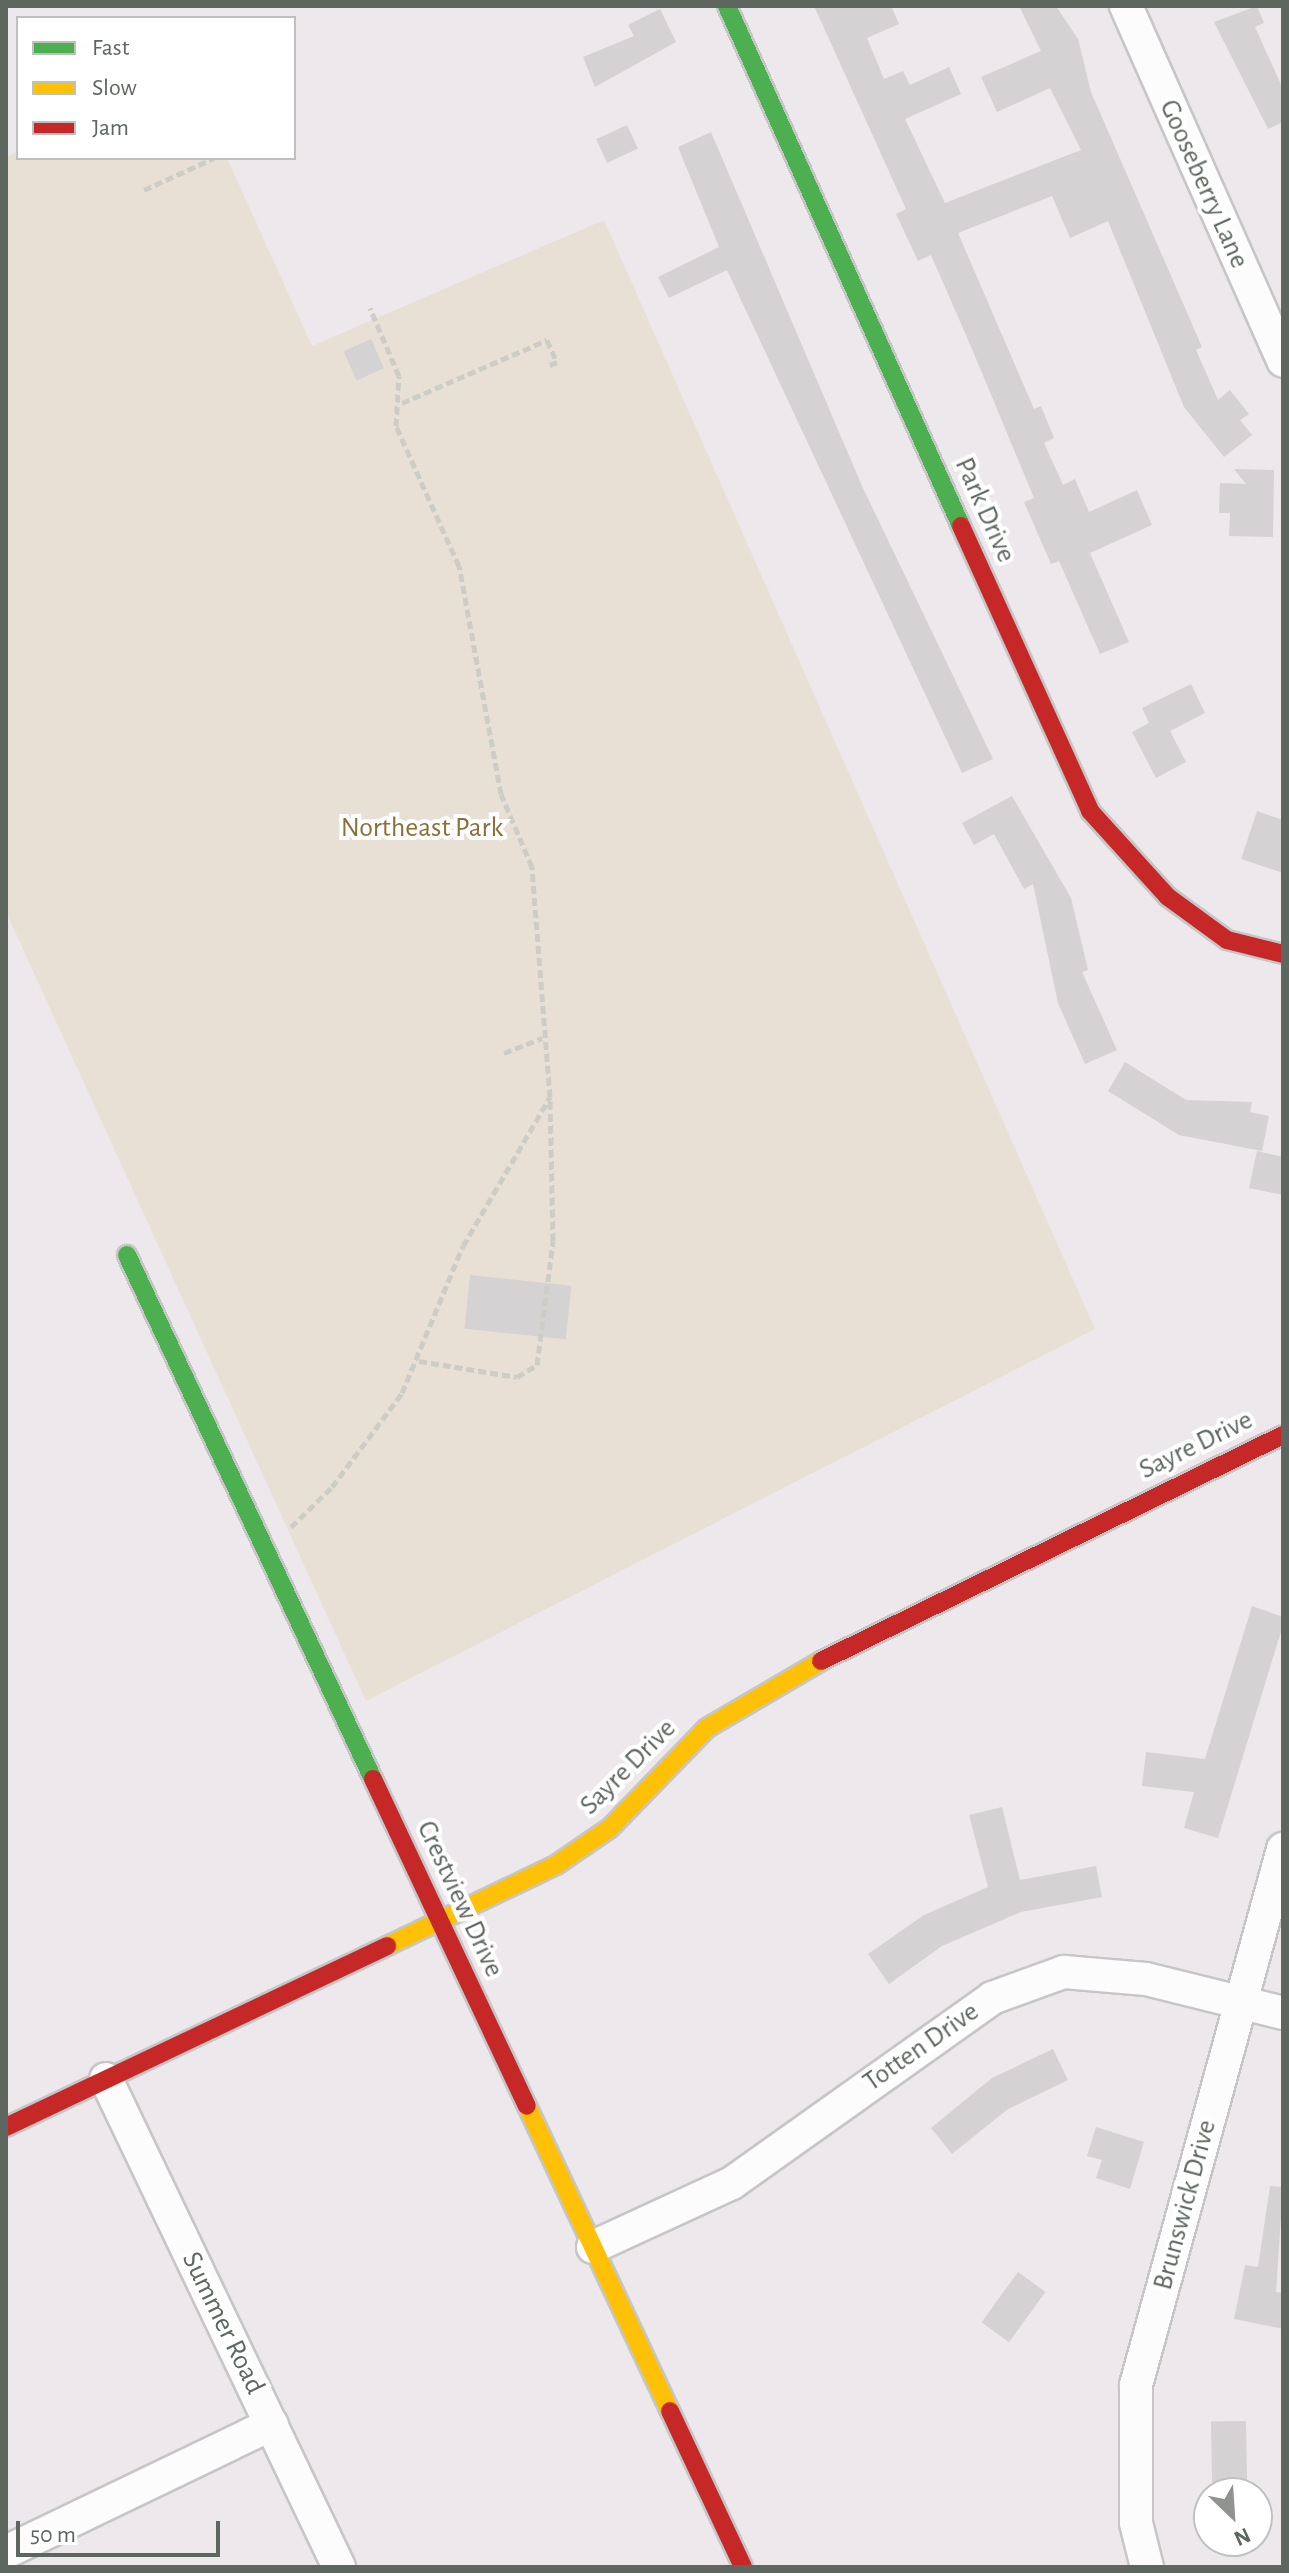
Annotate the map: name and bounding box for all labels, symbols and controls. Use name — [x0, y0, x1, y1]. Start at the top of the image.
legend — [16, 16, 296, 160]
text: Fast — [92, 36, 129, 60]
text: Slow — [92, 76, 137, 100]
street label: Gooseberry Lane — [1152, 95, 1256, 273]
text: Jam — [92, 116, 129, 140]
street label: Park Drive — [947, 452, 1023, 568]
park label: Northeast Park — [341, 811, 503, 845]
street label: Sayre Drive — [1134, 1403, 1258, 1487]
street label: Sayre Drive — [573, 1712, 683, 1822]
street label: Crestview Drive — [409, 1816, 511, 1982]
street label: Totten Drive — [857, 1995, 985, 2099]
street label: Brunswick Drive — [1146, 2116, 1224, 2294]
street label: Summer Road — [174, 2246, 272, 2400]
north arrow — [1193, 2477, 1273, 2557]
scale bar — [20, 2505, 224, 2555]
text: 50 m — [30, 2523, 76, 2547]
text: N — [1231, 2524, 1254, 2550]

